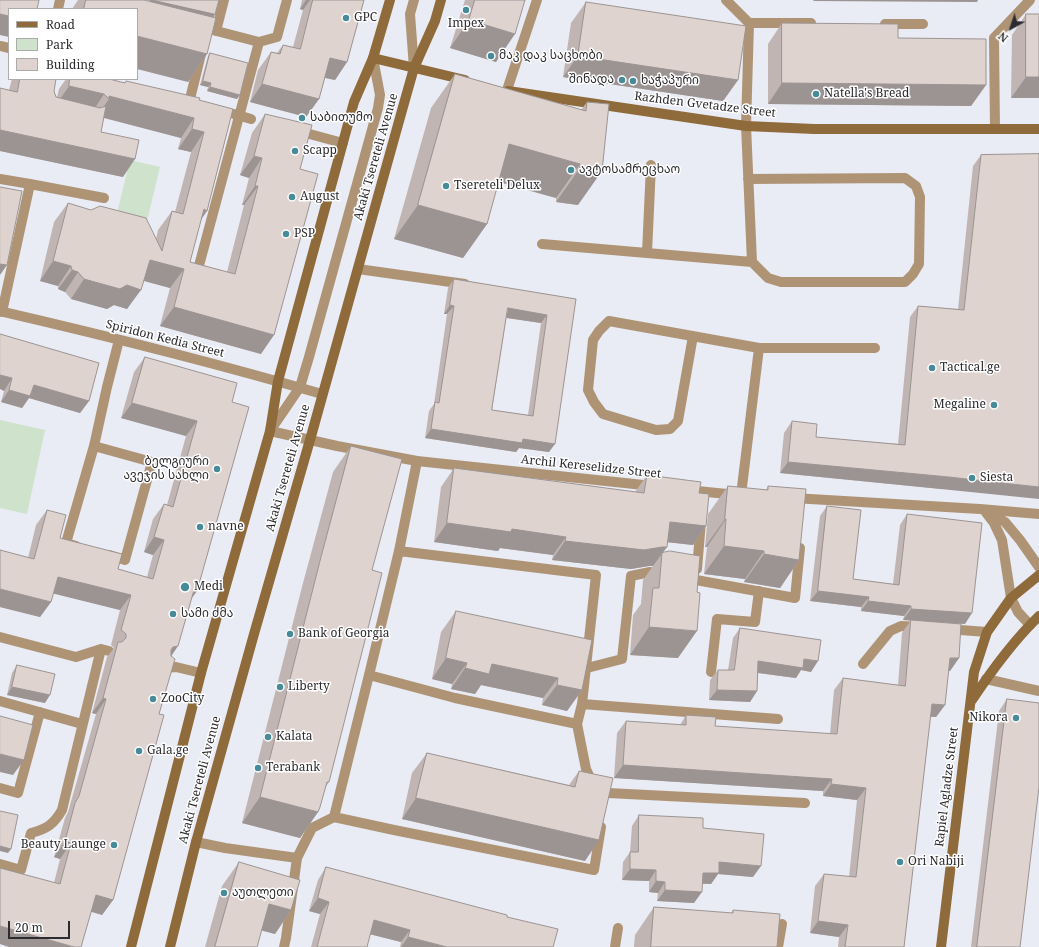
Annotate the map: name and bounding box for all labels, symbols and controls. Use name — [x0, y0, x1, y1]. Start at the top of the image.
marker: Impex — [461, 5, 471, 15]
legend — [8, 8, 138, 80]
north arrow — [991, 8, 1031, 48]
place label: GPC — [354, 11, 377, 25]
marker: GPC — [341, 13, 351, 23]
text: Road — [46, 16, 75, 33]
place label: Impex — [448, 17, 484, 31]
text: N — [995, 29, 1011, 46]
text: Park — [46, 36, 73, 53]
place label: მაკ დაკ საცხობი — [499, 49, 603, 63]
marker: მაკ დაკ საცხობი — [486, 51, 496, 61]
text: Building — [46, 56, 94, 73]
place label: შინადა — [569, 73, 614, 87]
place label: ხაჭაპური — [641, 74, 699, 88]
marker: შინადა — [617, 75, 627, 85]
marker: ხაჭაპური — [628, 76, 638, 86]
place label: Natella's Bread — [824, 87, 909, 101]
street label: Razhden Gvetadze Street — [633, 89, 777, 121]
marker: Natella's Bread — [811, 89, 821, 99]
street label: Akaki Tsereteli Avenue — [351, 92, 401, 222]
place label: საბითუმო — [310, 111, 373, 125]
marker: საბითუმო — [297, 113, 307, 123]
place label: Scapp — [303, 144, 337, 158]
marker: Scapp — [290, 146, 300, 156]
place label: ავტოსამრეცხაო — [579, 163, 680, 177]
marker: ავტოსამრეცხაო — [566, 165, 576, 175]
place label: Tsereteli Delux — [454, 179, 540, 193]
marker: Tsereteli Delux — [441, 181, 451, 191]
place label: August — [300, 190, 340, 204]
marker: August — [287, 192, 297, 202]
place label: PSP — [294, 227, 315, 241]
marker: PSP — [281, 229, 291, 239]
street label: Spiridon Kedia Street — [104, 317, 226, 361]
place label: Tactical.ge — [940, 361, 1000, 375]
marker: Tactical.ge — [927, 363, 937, 373]
place label: Megaline — [933, 398, 986, 412]
marker: Megaline — [989, 400, 999, 410]
street label: Akaki Tsereteli Avenue — [263, 403, 313, 533]
street label: Archil Kereselidze Street — [520, 452, 662, 482]
place label: ბელგიური ავეჯის სახლი — [123, 455, 209, 483]
marker: ბელგიური ავეჯის სახლი — [212, 464, 222, 474]
place label: Siesta — [980, 471, 1013, 485]
marker: Siesta — [967, 473, 977, 483]
place label: navne — [208, 520, 244, 534]
marker: navne — [195, 522, 205, 532]
place label: Medi — [194, 580, 223, 594]
marker: Medi — [179, 581, 191, 593]
place label: სამი ძმა — [181, 607, 233, 621]
marker: სამი ძმა — [168, 609, 178, 619]
place label: Bank of Georgia — [298, 627, 390, 641]
marker: Bank of Georgia — [285, 629, 295, 639]
place label: Liberty — [288, 680, 330, 694]
marker: Liberty — [275, 682, 285, 692]
place label: ZooCity — [161, 692, 204, 706]
marker: ZooCity — [148, 694, 158, 704]
place label: Nikora — [969, 711, 1008, 725]
marker: Nikora — [1011, 713, 1021, 723]
street label: Akaki Tsereteli Avenue — [176, 715, 224, 845]
street label: Rapiel Agladze Street — [932, 726, 962, 848]
place label: Kalata — [276, 730, 313, 744]
marker: Kalata — [263, 732, 273, 742]
place label: Gala.ge — [147, 744, 189, 758]
marker: Gala.ge — [134, 746, 144, 756]
place label: Terabank — [266, 761, 320, 775]
marker: Terabank — [253, 763, 263, 773]
place label: Beauty Launge — [21, 838, 106, 852]
marker: Beauty Launge — [109, 840, 119, 850]
place label: Ori Nabiji — [908, 855, 964, 869]
marker: Ori Nabiji — [895, 857, 905, 867]
place label: აუთლეთი — [232, 886, 294, 900]
marker: აუთლეთი — [219, 888, 229, 898]
scale bar — [10, 913, 72, 939]
text: 20 m — [15, 919, 43, 936]

